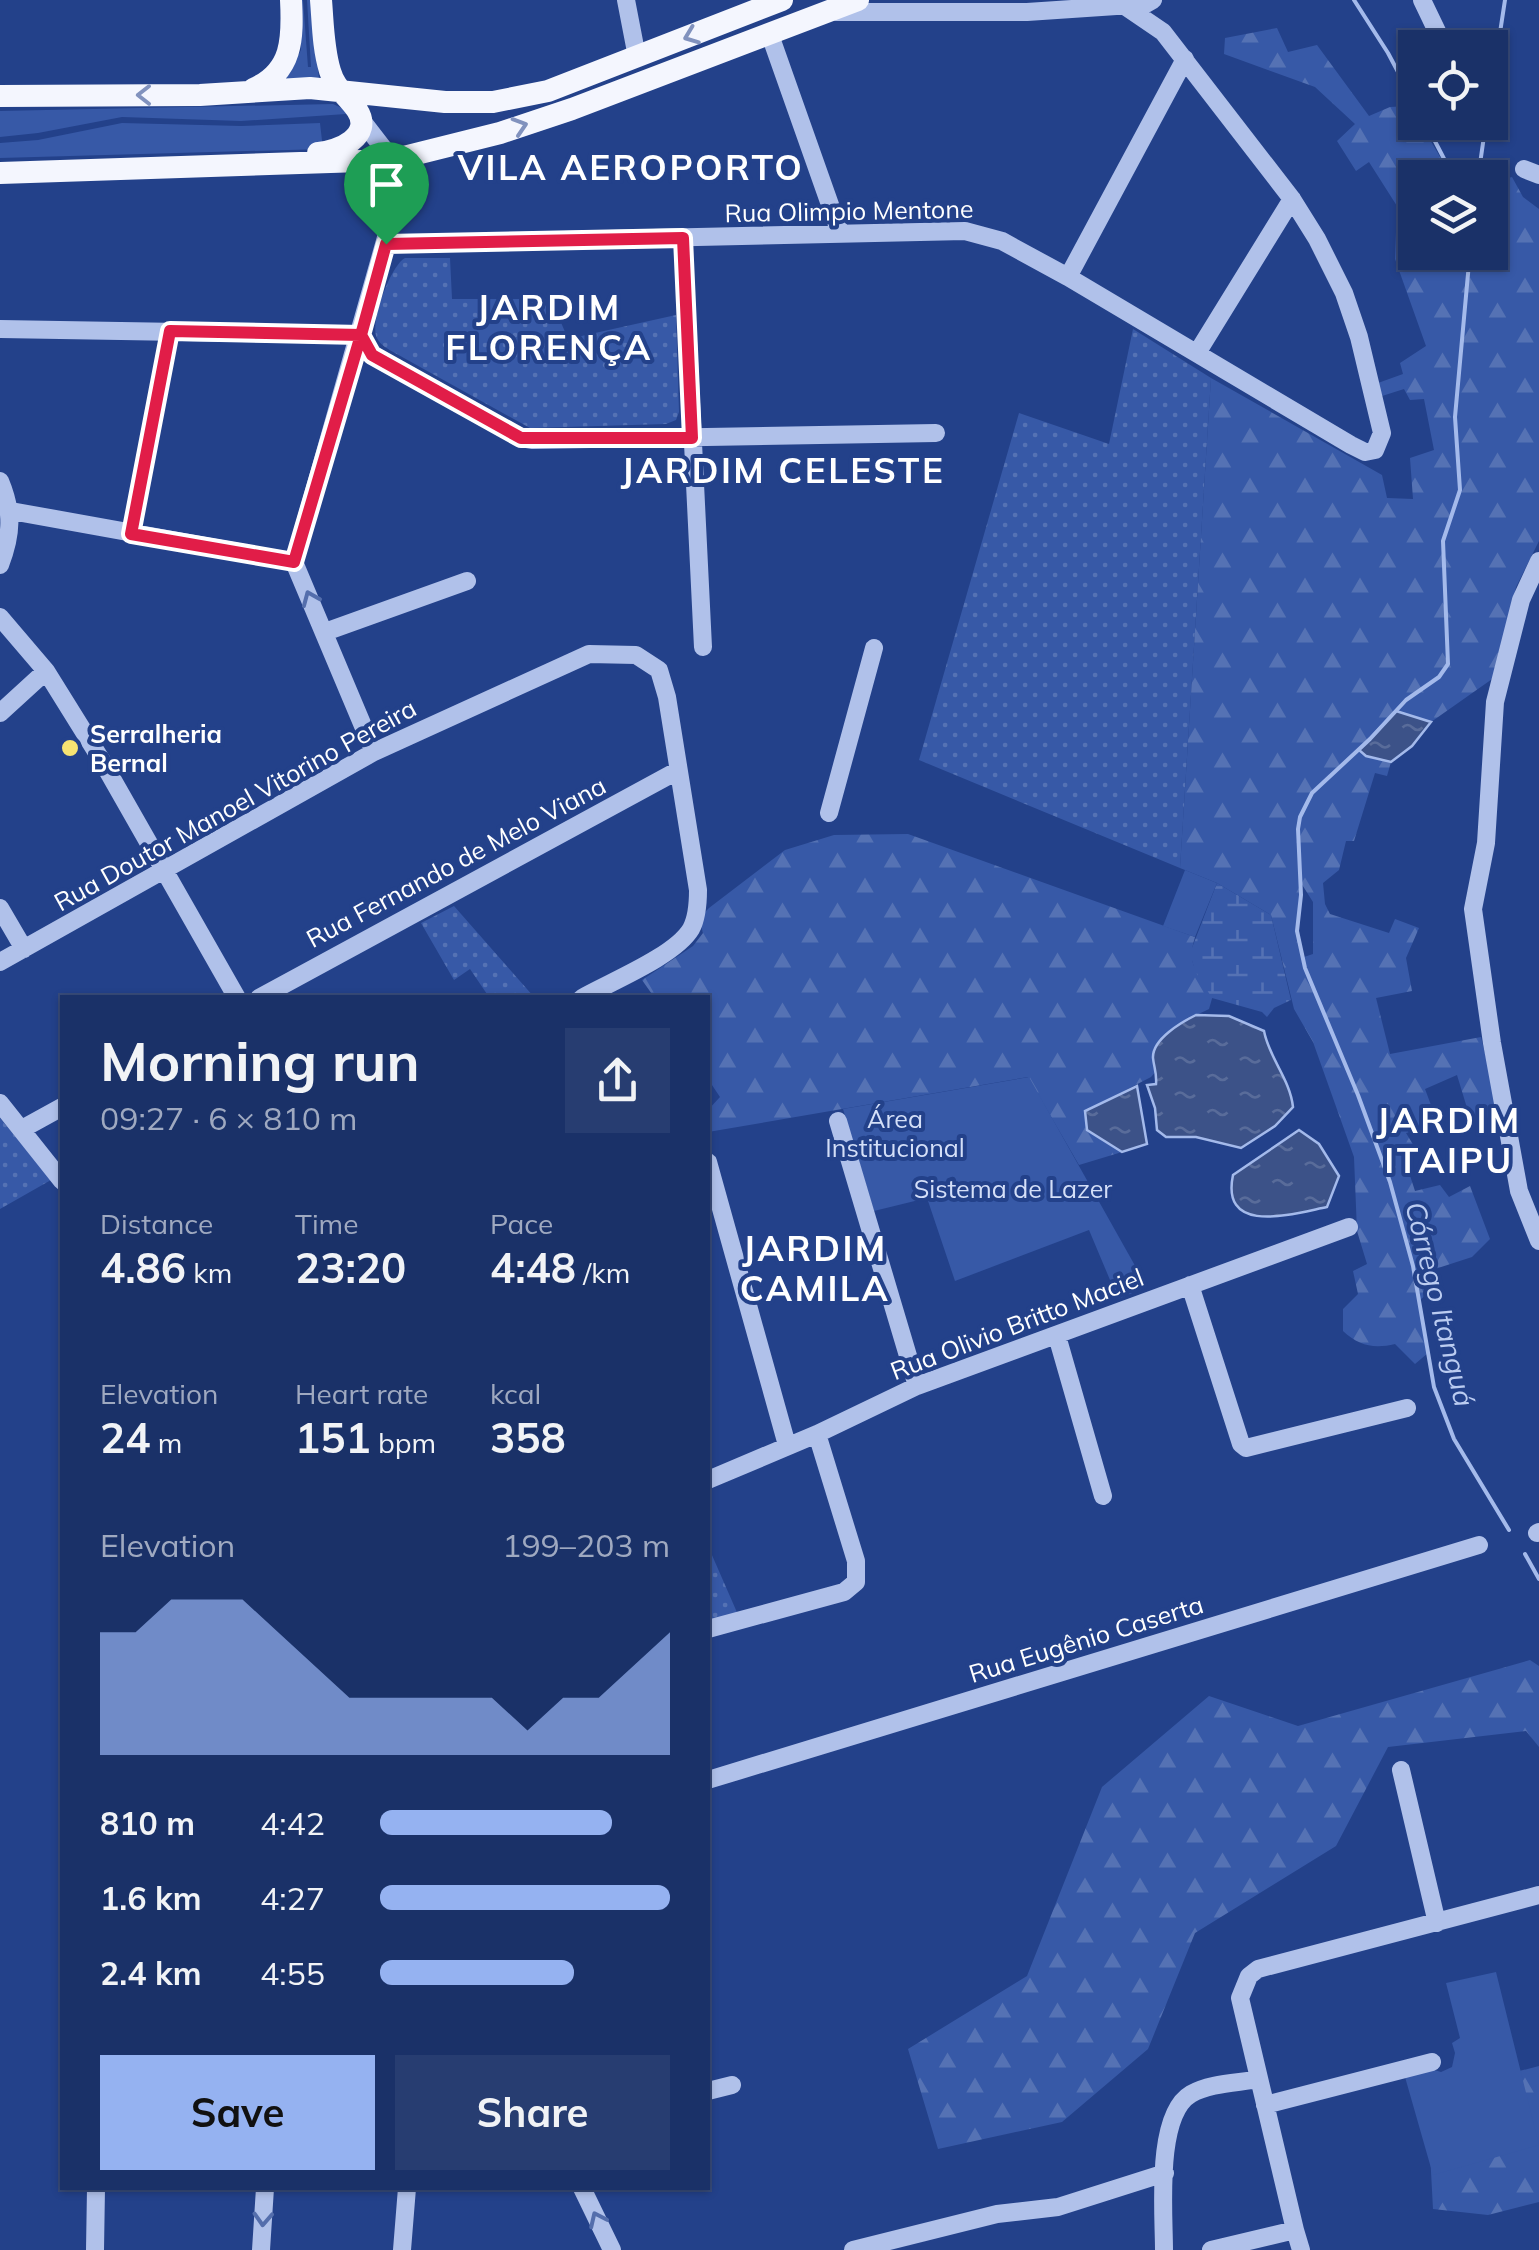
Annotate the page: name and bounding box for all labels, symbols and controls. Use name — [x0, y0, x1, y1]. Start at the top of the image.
one-way arrow — [684, 24, 701, 44]
map controls — [1398, 30, 1508, 270]
button: locate — [1398, 30, 1508, 140]
one-way arrow — [136, 84, 152, 106]
one-way arrow — [511, 118, 528, 138]
pin — [344, 142, 429, 245]
district label: VILA AEROPORTO — [457, 145, 804, 189]
icon: arrive — [359, 157, 414, 212]
button: layers — [1398, 160, 1508, 270]
street label: Rua Olimpio Mentone — [724, 193, 974, 228]
district label: JARDIM FLORENÇA — [445, 285, 653, 369]
district label: JARDIM CELESTE — [621, 448, 945, 492]
one-way arrow — [302, 590, 322, 608]
street label: Rua Doutor Manoel Vitorino Pereira — [48, 692, 421, 917]
place label: Serralheria Bernal — [90, 718, 222, 778]
marker: Serralheria Bernal — [59, 737, 81, 759]
street label: Rua Fernando de Melo Viana — [301, 769, 611, 954]
text: Morning run — [100, 1026, 420, 1095]
button: share — [565, 1028, 670, 1133]
text: 09:27 · 6 × 810 m — [100, 1098, 357, 1138]
district label: JARDIM ITAIPU — [1376, 1098, 1522, 1182]
park label: Área Institucional — [825, 1103, 965, 1163]
park label: Sistema de Lazer — [914, 1173, 1112, 1204]
water label: Córrego Itanguá — [1398, 1198, 1483, 1410]
text: Distance — [100, 1206, 213, 1241]
text: Time — [295, 1206, 358, 1241]
text: Pace — [490, 1206, 553, 1241]
district label: JARDIM CAMILA — [740, 1226, 890, 1310]
text: 4.86 — [100, 1241, 186, 1294]
text: 23:20 — [295, 1241, 406, 1294]
text: 4:48 — [490, 1241, 576, 1294]
text: km — [186, 1255, 232, 1290]
text: /km — [576, 1255, 630, 1290]
street label: Rua Olivio Britto Maciel — [886, 1261, 1148, 1386]
text: Elevation — [100, 1376, 218, 1411]
text: Heart rate — [295, 1376, 428, 1411]
text: kcal — [490, 1376, 541, 1411]
text: 24 — [100, 1411, 150, 1464]
text: 151 — [295, 1411, 371, 1464]
text: 358 — [490, 1411, 566, 1464]
text: m — [150, 1425, 182, 1460]
text: bpm — [371, 1425, 436, 1460]
text: Elevation — [100, 1525, 235, 1565]
text: 199–203 m — [502, 1525, 670, 1565]
street label: Rua Eugênio Caserta — [965, 1588, 1207, 1689]
text: 810 m — [100, 1803, 195, 1843]
text: 4:42 — [260, 1803, 325, 1843]
text: 1.6 km — [100, 1878, 202, 1918]
text: 4:27 — [260, 1878, 325, 1918]
text: 2.4 km — [100, 1953, 202, 1993]
text: 4:55 — [260, 1953, 325, 1993]
button: Save — [100, 2055, 375, 2170]
button: Share — [395, 2055, 670, 2170]
one-way arrow — [253, 2211, 274, 2227]
one-way arrow — [589, 2211, 609, 2229]

